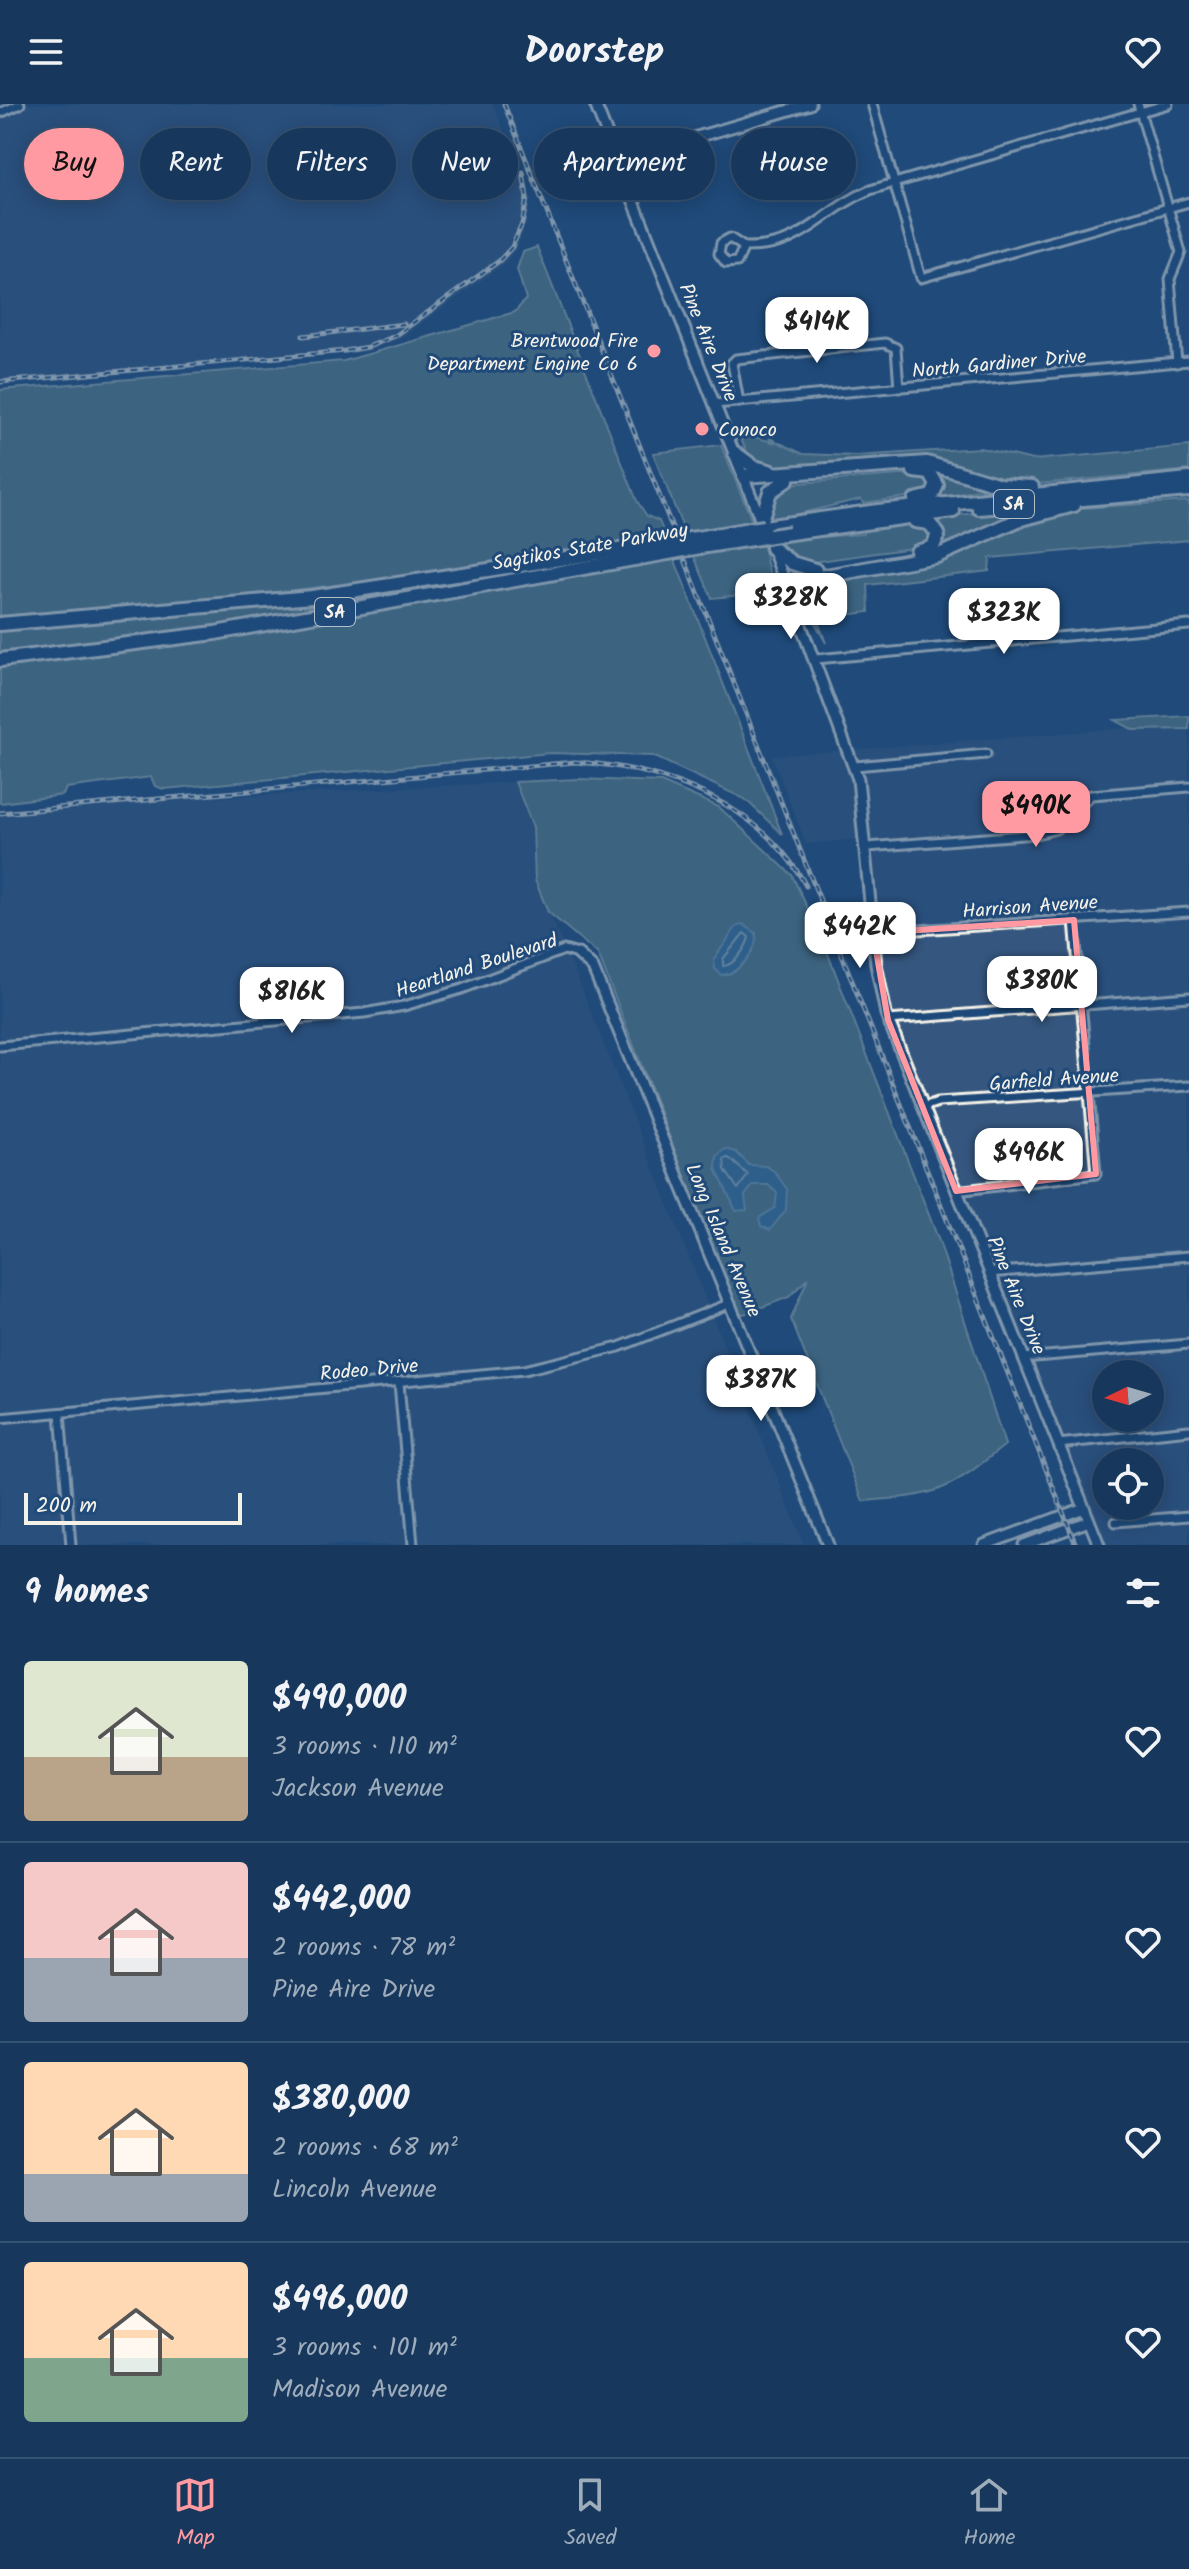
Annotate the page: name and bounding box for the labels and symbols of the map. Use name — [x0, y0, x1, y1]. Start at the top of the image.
street label: Pine Aire Drive — [669, 279, 746, 407]
pin: $414K — [761, 297, 873, 365]
place label: Brentwood Fire Department Engine Co 6 — [427, 326, 638, 381]
street label: North Gardiner Drive — [911, 341, 1088, 389]
marker: Brentwood Fire Department Engine Co 6 — [645, 342, 663, 360]
place label: Conoco — [718, 415, 777, 447]
marker: Conoco — [693, 420, 711, 438]
road number: SA — [994, 490, 1034, 518]
street label: Sagtikos State Parkway — [490, 515, 691, 581]
pin: $328K — [735, 573, 847, 641]
pin: $323K — [948, 588, 1060, 656]
road number: SA — [315, 598, 355, 626]
pin: $490K — [980, 781, 1092, 849]
street label: Harrison Avenue — [961, 887, 1099, 929]
pin: $442K — [804, 902, 916, 970]
street label: Heartland Boulevard — [391, 925, 563, 1008]
pin: $380K — [986, 956, 1098, 1024]
pin: $816K — [236, 967, 348, 1035]
street label: Garfield Avenue — [988, 1061, 1120, 1101]
pin: $496K — [973, 1128, 1085, 1196]
street label: Long Island Avenue — [675, 1159, 769, 1323]
street label: Pine Aire Drive — [977, 1232, 1054, 1360]
street label: Rodeo Drive — [319, 1351, 420, 1391]
pin: $387K — [705, 1355, 817, 1423]
north arrow — [1092, 1360, 1164, 1432]
scale bar — [24, 1489, 242, 1525]

